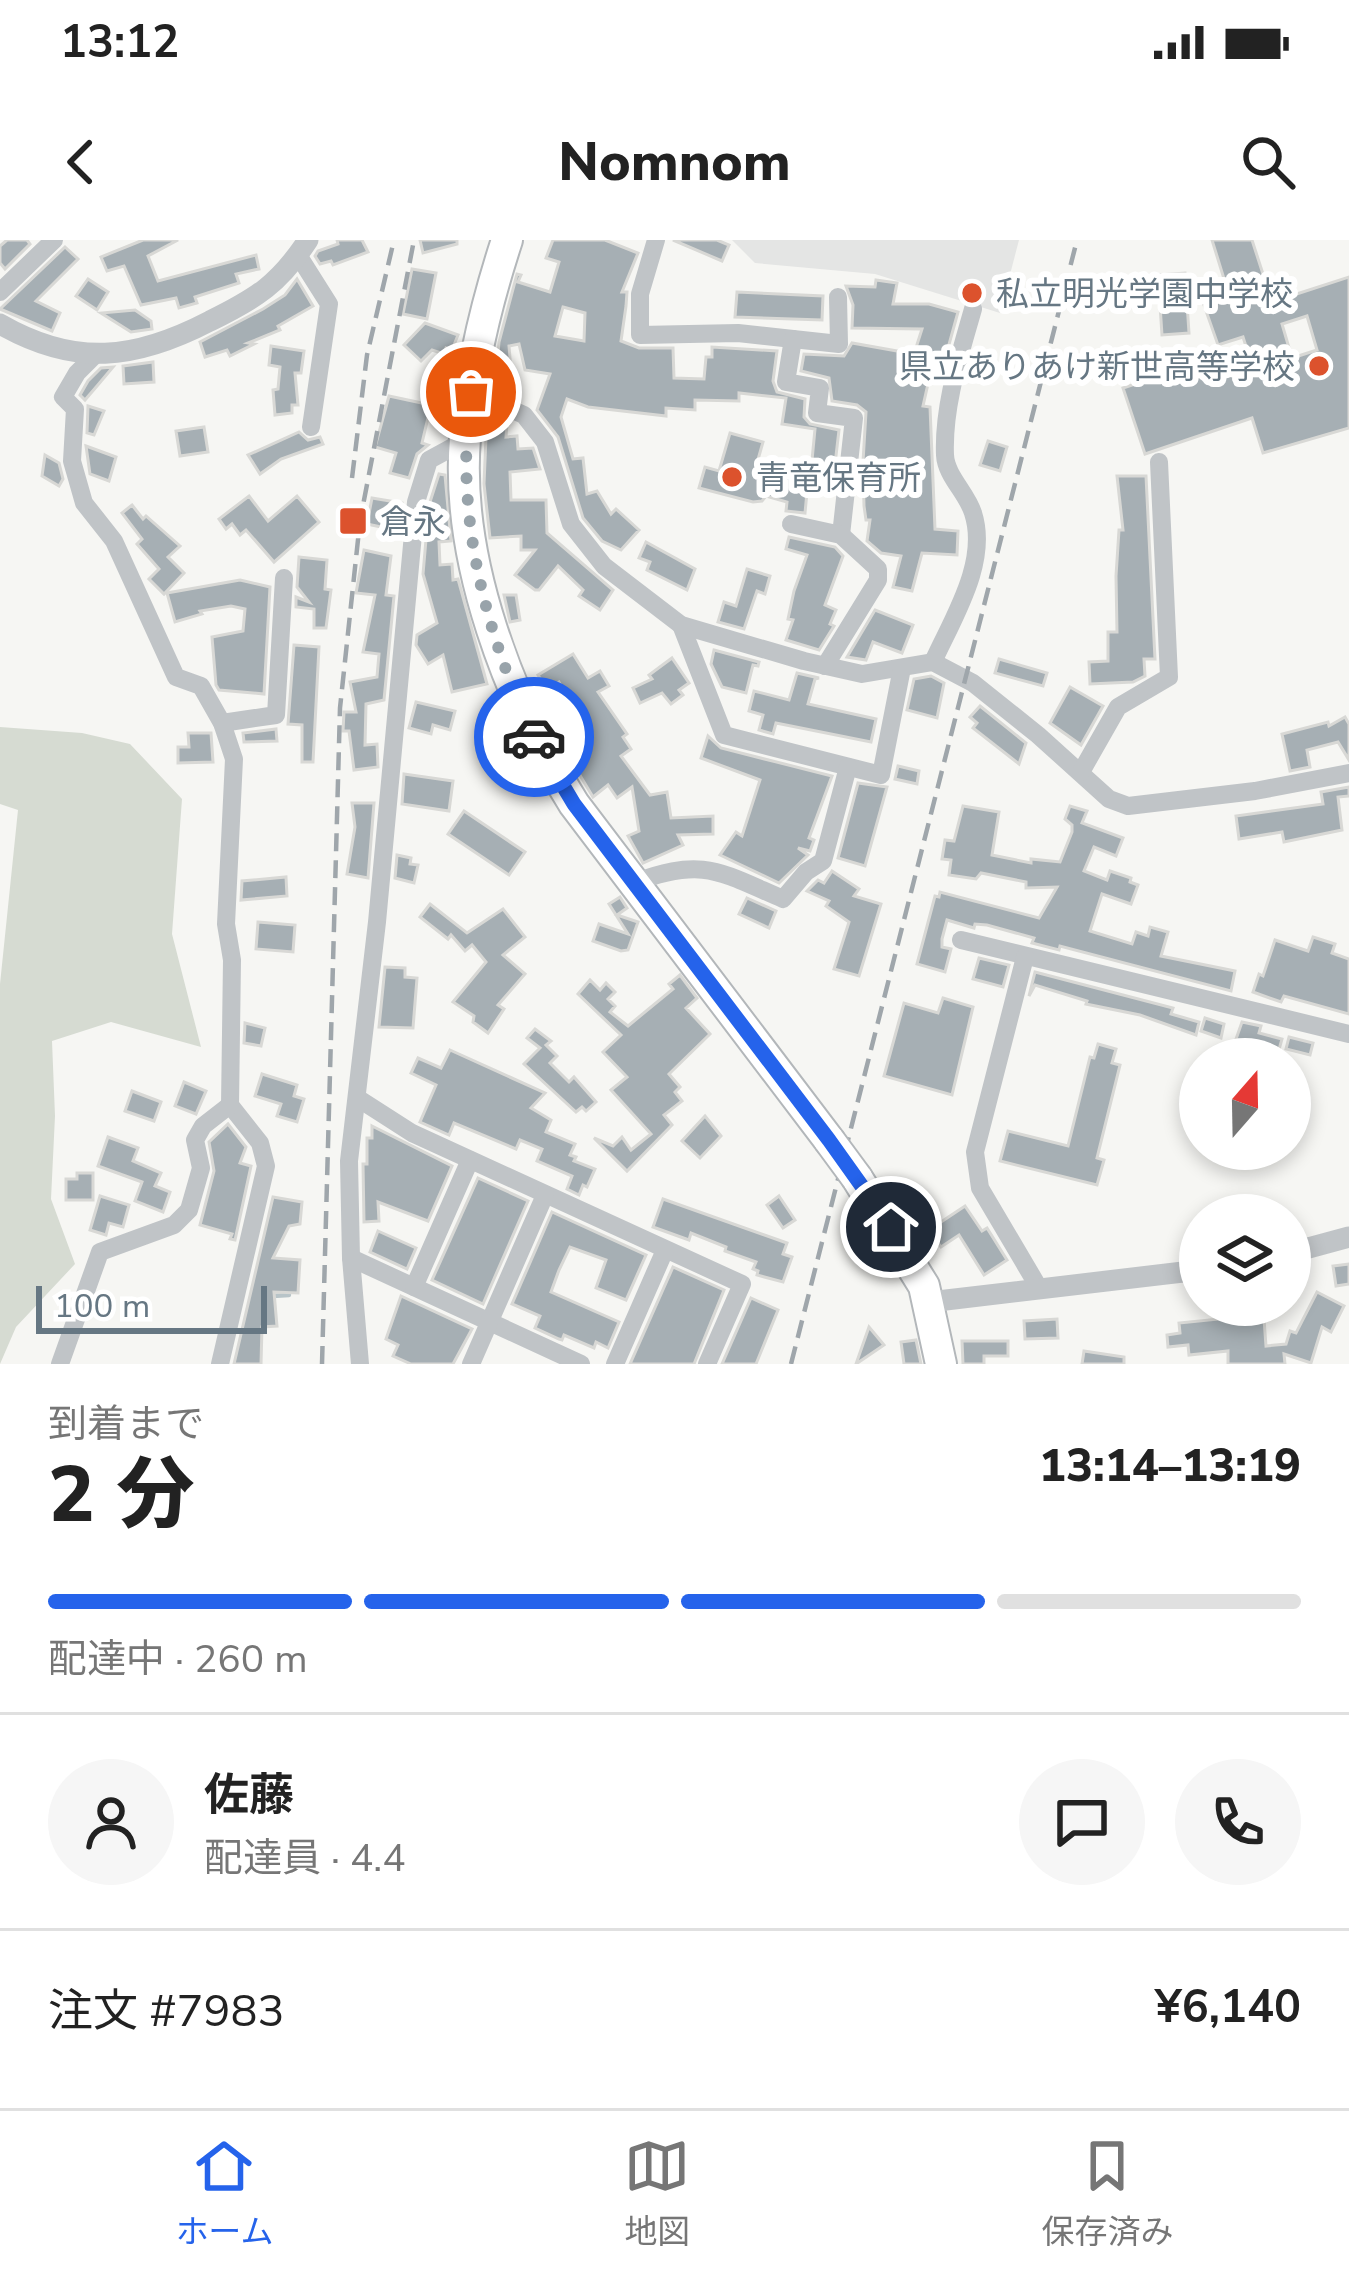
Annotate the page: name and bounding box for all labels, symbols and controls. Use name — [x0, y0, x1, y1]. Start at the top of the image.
text: 13:12 — [60, 12, 179, 73]
text: Nomnom — [558, 125, 791, 199]
icon: back — [48, 129, 114, 195]
icon: search — [1235, 129, 1301, 195]
place label: 私立明光学園中学校 — [996, 272, 1293, 317]
marker: 私立明光学園中学校 — [959, 280, 985, 306]
pin — [420, 341, 522, 443]
place label: 県立ありあけ新世高等学校 — [899, 345, 1295, 390]
marker: 県立ありあけ新世高等学校 — [1306, 353, 1332, 379]
icon: bag — [438, 359, 504, 425]
place label: 青竜保育所 — [756, 456, 921, 501]
marker: 青竜保育所 — [719, 464, 745, 490]
place label: 倉永 — [380, 500, 446, 545]
marker: 倉永 — [337, 505, 369, 537]
courier — [474, 677, 594, 797]
icon: car — [501, 704, 567, 770]
north arrow — [1179, 1038, 1311, 1170]
map controls — [1179, 1038, 1311, 1326]
pin — [840, 1176, 942, 1278]
icon: home — [858, 1194, 924, 1260]
button: layers — [1179, 1194, 1311, 1326]
scale bar — [36, 1280, 267, 1333]
text: 100 m — [54, 1284, 150, 1329]
text: 到着まで — [48, 1398, 204, 1451]
text: 13:14–13:19 — [1039, 1436, 1301, 1497]
text: 2 分 — [48, 1442, 194, 1549]
text: 配達中 · 260 m — [48, 1633, 308, 1686]
button: person — [48, 1759, 174, 1885]
button: chat — [1019, 1759, 1145, 1885]
button: phone — [1175, 1759, 1301, 1885]
text: 佐藤 — [204, 1765, 294, 1826]
text: 配達員 · 4.4 — [204, 1832, 406, 1885]
text: ¥6,140 — [1155, 1977, 1301, 2038]
text: 注文 #7983 — [48, 1981, 285, 2042]
tab: ホーム — [175, 2133, 274, 2255]
tab: 地図 — [624, 2133, 690, 2255]
tab: 保存済み — [1041, 2133, 1173, 2255]

